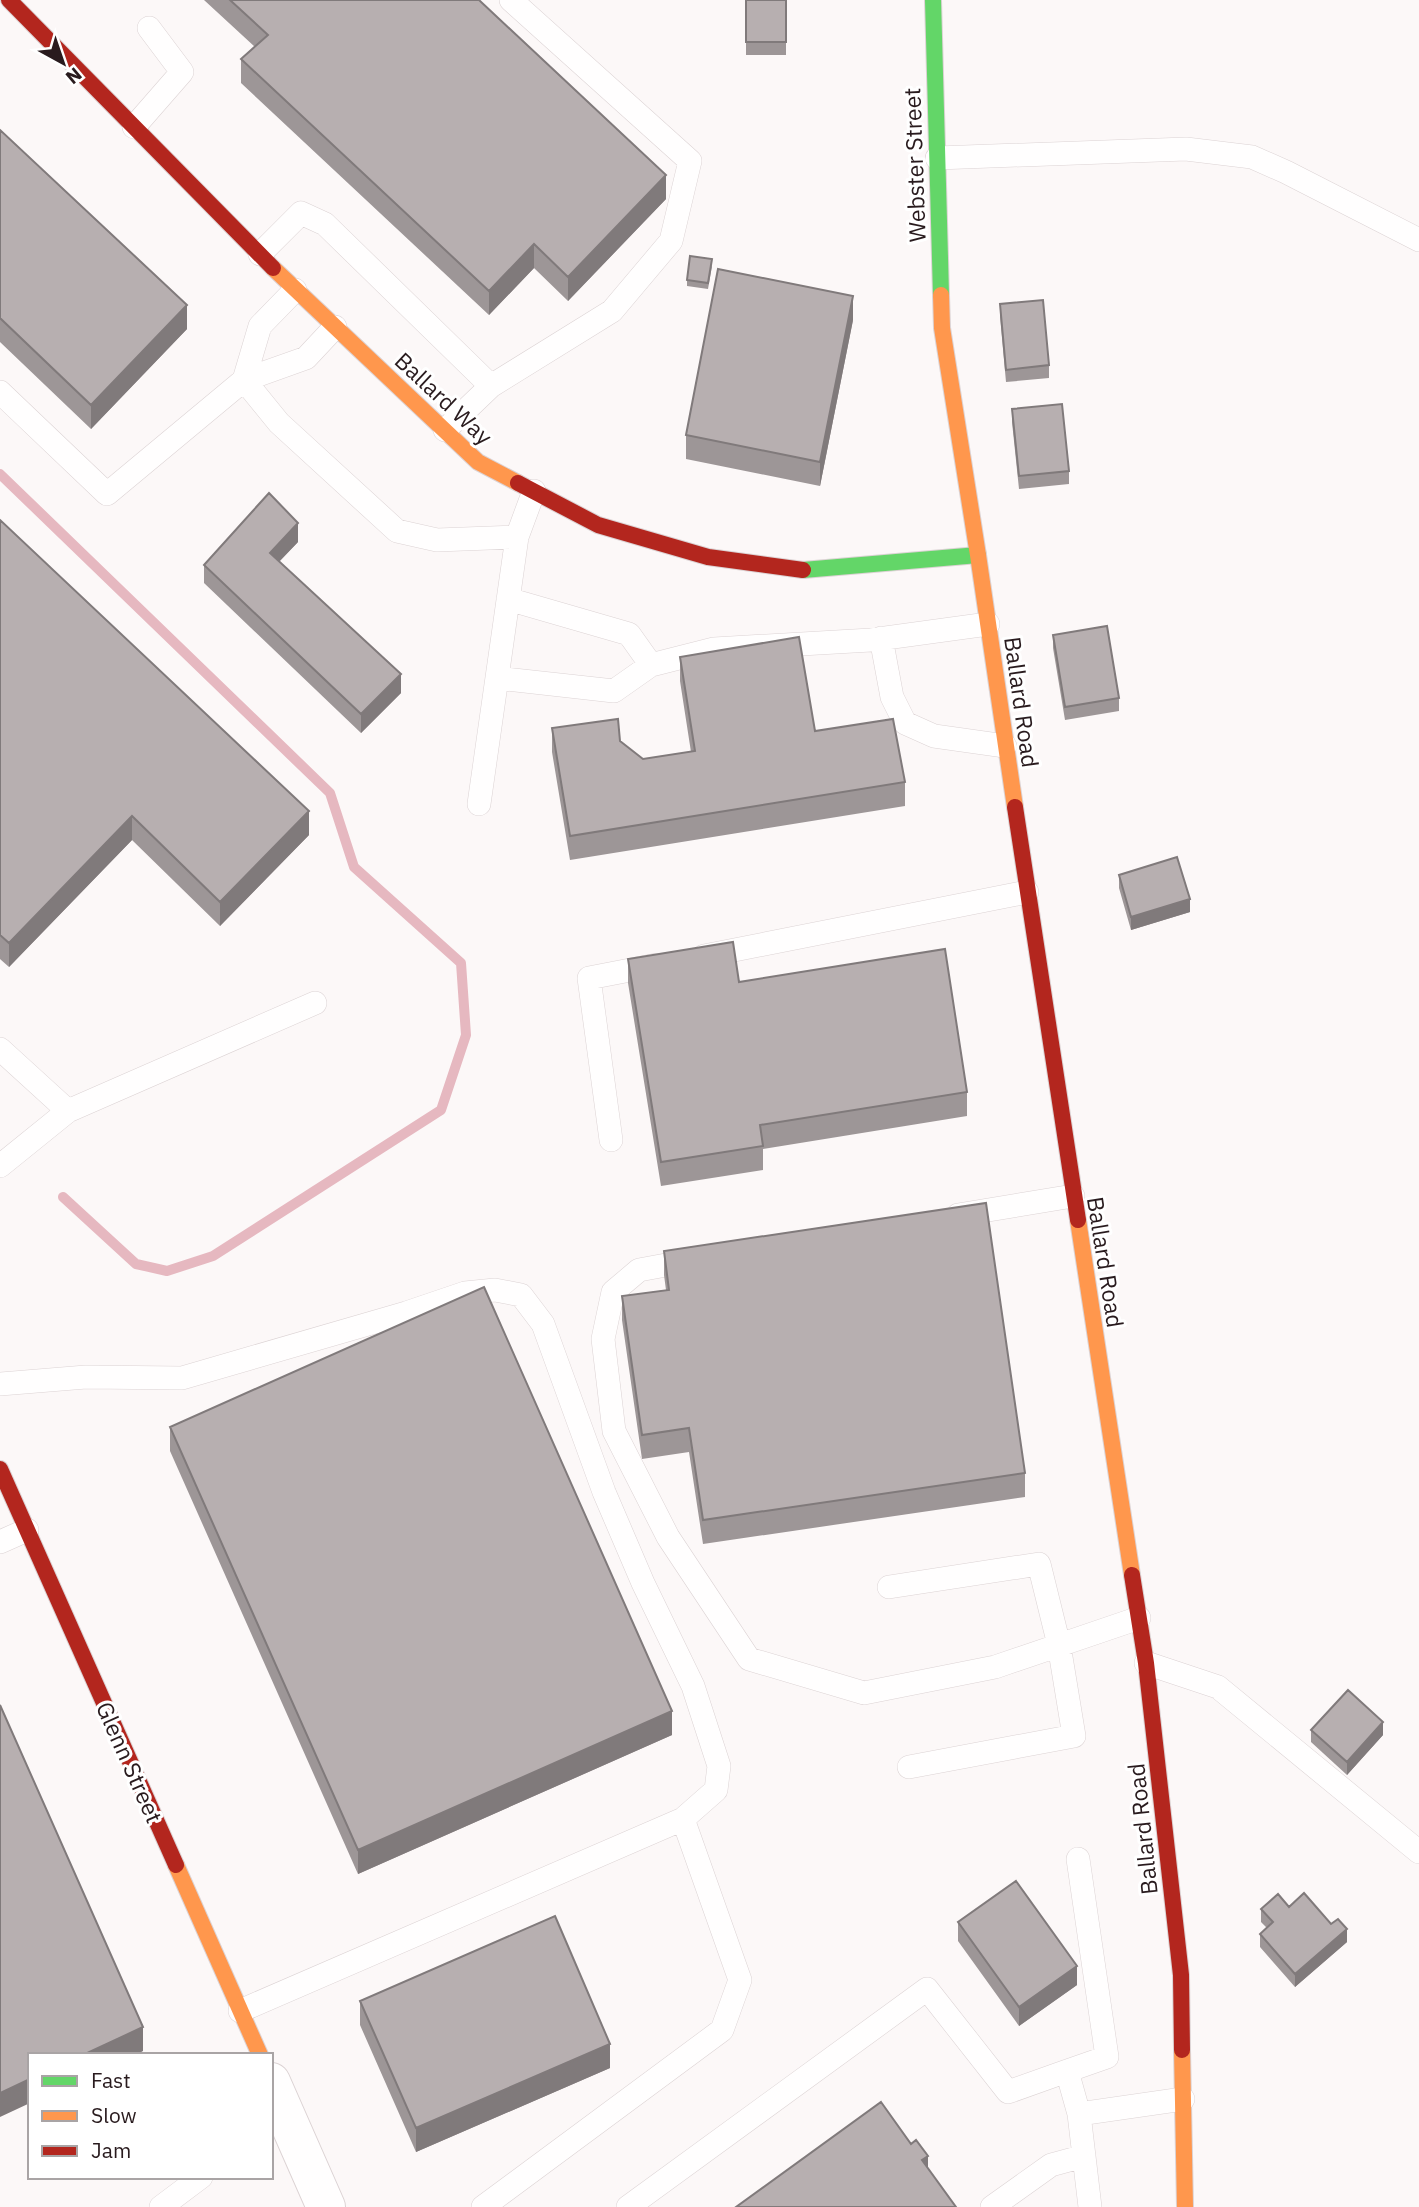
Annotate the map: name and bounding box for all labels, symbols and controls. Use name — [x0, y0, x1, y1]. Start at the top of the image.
north arrow — [28, 28, 98, 98]
text: N — [61, 62, 87, 90]
street label: Webster Street — [896, 87, 932, 243]
street label: Ballard Way — [389, 345, 500, 451]
street label: Ballard Road — [998, 635, 1046, 769]
street label: Ballard Road — [1081, 1194, 1131, 1330]
street label: Glenn Street — [90, 1697, 170, 1827]
street label: Ballard Road — [1120, 1762, 1164, 1896]
legend — [28, 2053, 273, 2179]
text: Fast — [91, 2066, 131, 2094]
text: Slow — [91, 2101, 137, 2129]
text: Jam — [91, 2136, 131, 2164]

